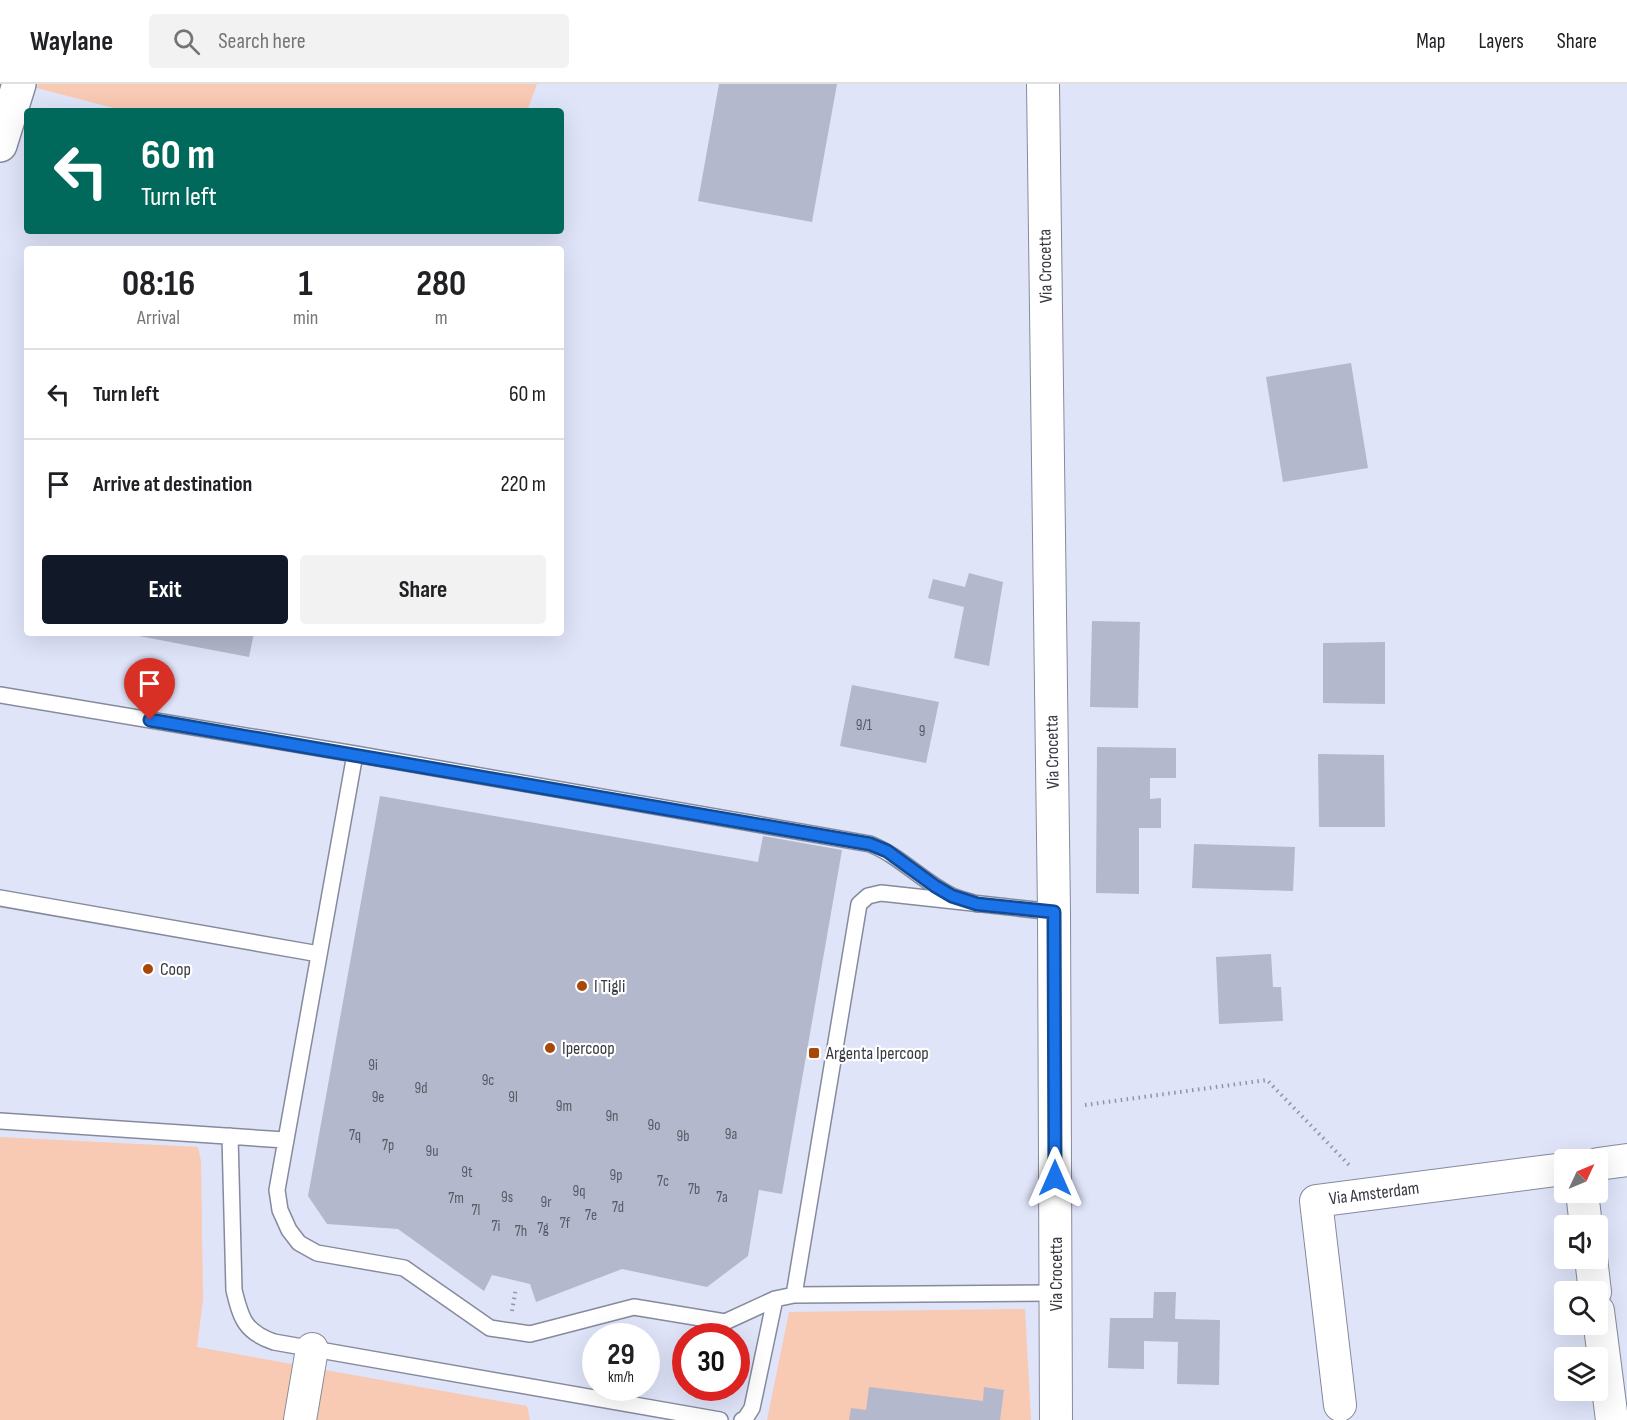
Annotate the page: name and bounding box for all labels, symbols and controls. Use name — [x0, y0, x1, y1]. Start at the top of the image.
search box — [149, 14, 569, 68]
text: Waylane — [30, 25, 113, 58]
icon: search — [170, 25, 203, 58]
text: Search here — [218, 28, 306, 55]
text: Map — [1416, 29, 1445, 54]
text: Layers — [1478, 29, 1524, 54]
text: Share — [1557, 29, 1597, 54]
text: 60 m — [141, 130, 215, 181]
icon: left — [42, 132, 120, 210]
text: Turn left — [141, 181, 217, 213]
street label: Via Crocetta — [1034, 229, 1057, 303]
text: 08:16 — [122, 263, 195, 306]
text: 1 — [299, 263, 313, 306]
text: 280 — [416, 263, 466, 306]
text: Arrival — [137, 306, 180, 330]
text: min — [293, 306, 318, 330]
text: m — [435, 306, 448, 330]
icon: left — [42, 378, 75, 411]
text: Turn left — [93, 381, 159, 408]
text: 60 m — [509, 381, 546, 408]
icon: arrive — [42, 468, 75, 501]
text: Arrive at destination — [93, 471, 252, 498]
text: 220 m — [500, 471, 546, 498]
button: Exit — [42, 555, 288, 624]
button: Share — [300, 555, 546, 624]
pin — [124, 658, 175, 720]
icon: arrive — [133, 667, 166, 700]
street label: Via Crocetta — [1041, 715, 1064, 789]
house number: 9/1 — [856, 716, 873, 735]
house number: 9 — [919, 722, 925, 741]
place label: Coop — [160, 959, 191, 980]
marker: Coop — [141, 962, 155, 976]
place label: I Tigli — [594, 976, 625, 997]
marker: I Tigli — [575, 979, 589, 993]
place label: Ipercoop — [562, 1038, 615, 1059]
marker: Ipercoop — [543, 1041, 557, 1055]
place label: Argenta Ipercoop — [825, 1043, 929, 1064]
marker: Argenta Ipercoop — [807, 1046, 821, 1060]
house number: 9i — [368, 1056, 378, 1075]
house number: 9c — [482, 1071, 494, 1090]
house number: 9d — [415, 1079, 427, 1098]
house number: 9e — [372, 1088, 384, 1107]
house number: 9l — [508, 1088, 518, 1107]
house number: 9m — [556, 1097, 572, 1116]
house number: 9n — [605, 1107, 619, 1126]
house number: 9o — [648, 1116, 660, 1135]
house number: 9a — [725, 1125, 737, 1144]
house number: 7q — [349, 1126, 361, 1145]
house number: 9b — [677, 1127, 689, 1146]
house number: 7p — [382, 1136, 394, 1155]
house number: 9u — [426, 1142, 438, 1161]
position arrow — [1023, 1146, 1087, 1210]
north arrow — [1554, 1149, 1608, 1203]
map controls — [1554, 1149, 1608, 1401]
house number: 9t — [461, 1163, 473, 1182]
house number: 9p — [610, 1166, 622, 1185]
house number: 7c — [657, 1172, 669, 1191]
street label: Via Amsterdam — [1328, 1178, 1420, 1209]
house number: 7b — [688, 1180, 700, 1199]
house number: 9q — [573, 1182, 585, 1201]
house number: 9s — [501, 1188, 513, 1207]
house number: 7a — [716, 1188, 728, 1207]
house number: 7m — [448, 1189, 464, 1208]
house number: 9r — [541, 1193, 552, 1212]
house number: 7d — [612, 1198, 624, 1217]
house number: 7l — [472, 1201, 480, 1220]
house number: 7e — [585, 1206, 597, 1225]
house number: 7f — [560, 1214, 571, 1233]
button: sound — [1554, 1215, 1608, 1269]
house number: 7i — [492, 1217, 501, 1236]
house number: 7g — [537, 1219, 549, 1238]
house number: 7h — [515, 1222, 527, 1241]
street label: Via Crocetta — [1046, 1237, 1067, 1311]
button: search — [1554, 1281, 1608, 1335]
speed limit sign: 30 — [672, 1323, 750, 1401]
text: 29 — [607, 1337, 635, 1373]
button: layers — [1554, 1347, 1608, 1401]
text: km/h — [608, 1368, 634, 1387]

